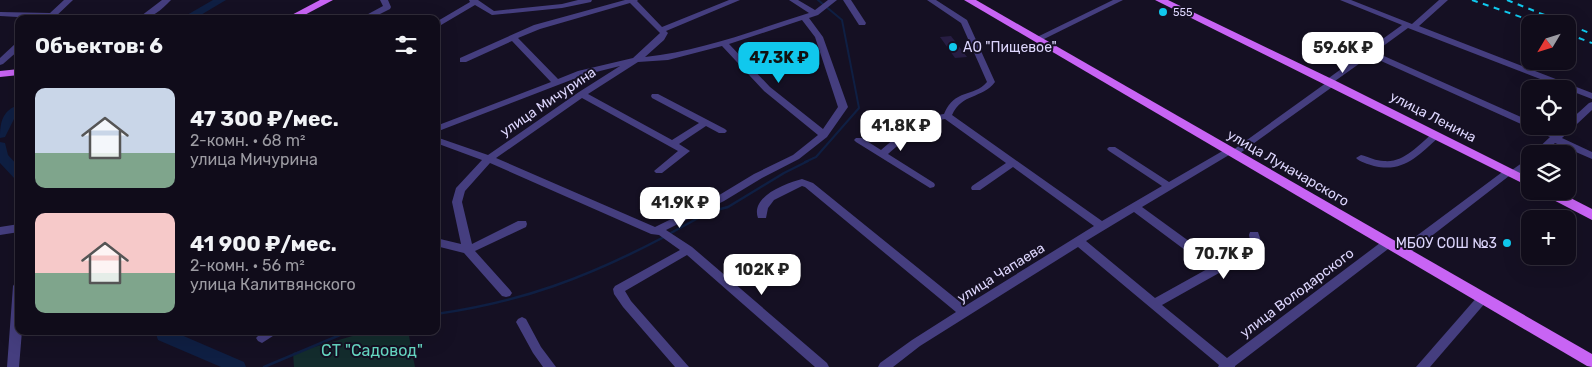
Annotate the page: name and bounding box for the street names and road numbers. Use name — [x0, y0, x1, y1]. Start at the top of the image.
street label: улица Мичурина — [497, 64, 599, 140]
street label: улица Ленина — [1387, 88, 1479, 146]
street label: улица Луначарского — [1224, 126, 1352, 210]
street label: улица Чапаева — [954, 239, 1048, 307]
street label: улица Володарского — [1237, 245, 1357, 341]

